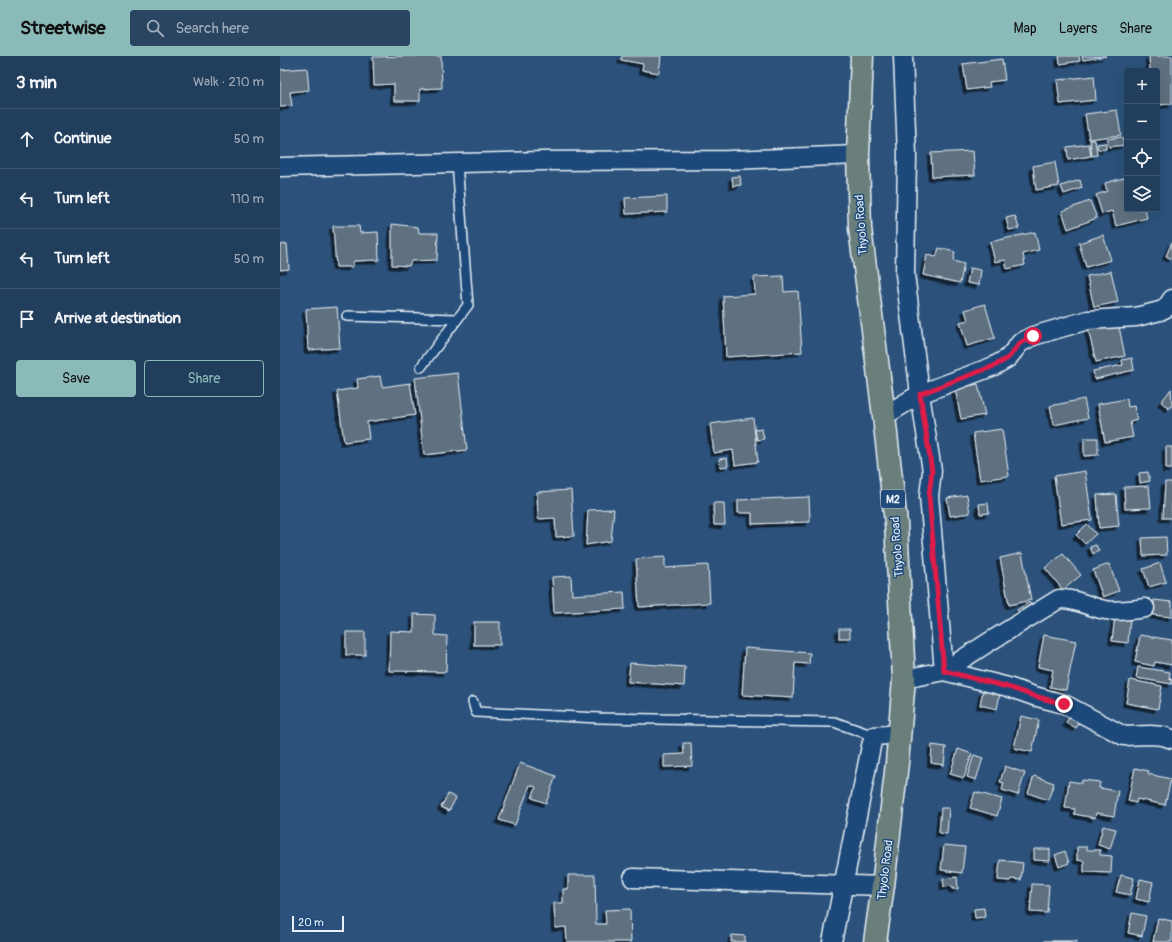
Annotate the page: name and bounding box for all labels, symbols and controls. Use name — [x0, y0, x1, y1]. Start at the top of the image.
search box — [130, 10, 410, 46]
text: Streetwise — [20, 16, 106, 40]
icon: search — [144, 17, 166, 39]
text: Search here — [176, 19, 249, 38]
text: Map — [1014, 20, 1037, 37]
text: Layers — [1059, 20, 1097, 37]
text: Share — [1119, 20, 1152, 37]
map controls — [1124, 68, 1160, 212]
button: + — [1124, 68, 1160, 104]
text: 3 min — [16, 72, 57, 93]
text: Walk · 210 m — [193, 74, 264, 90]
button: − — [1124, 104, 1160, 140]
icon: ahead — [16, 128, 38, 150]
text: Continue — [54, 129, 112, 148]
text: 50 m — [234, 131, 264, 147]
button: locate — [1124, 140, 1160, 176]
button: layers — [1124, 176, 1160, 212]
icon: left — [16, 188, 38, 210]
text: Turn left — [54, 189, 110, 208]
text: 110 m — [231, 191, 264, 207]
street label: Thyolo Road — [852, 194, 871, 256]
icon: left — [16, 248, 38, 270]
text: Turn left — [54, 249, 110, 268]
text: 50 m — [234, 251, 264, 267]
icon: arrive — [16, 308, 38, 330]
text: Arrive at destination — [54, 309, 181, 328]
route start — [1024, 327, 1042, 345]
button: Save — [16, 360, 136, 397]
button: Share — [144, 360, 264, 397]
road number: M2 — [881, 490, 905, 508]
street label: Thyolo Road — [888, 516, 907, 578]
route end — [1055, 695, 1073, 713]
street label: Thyolo Road — [874, 839, 897, 901]
scale bar — [292, 914, 344, 933]
text: 20 m — [298, 916, 324, 929]

